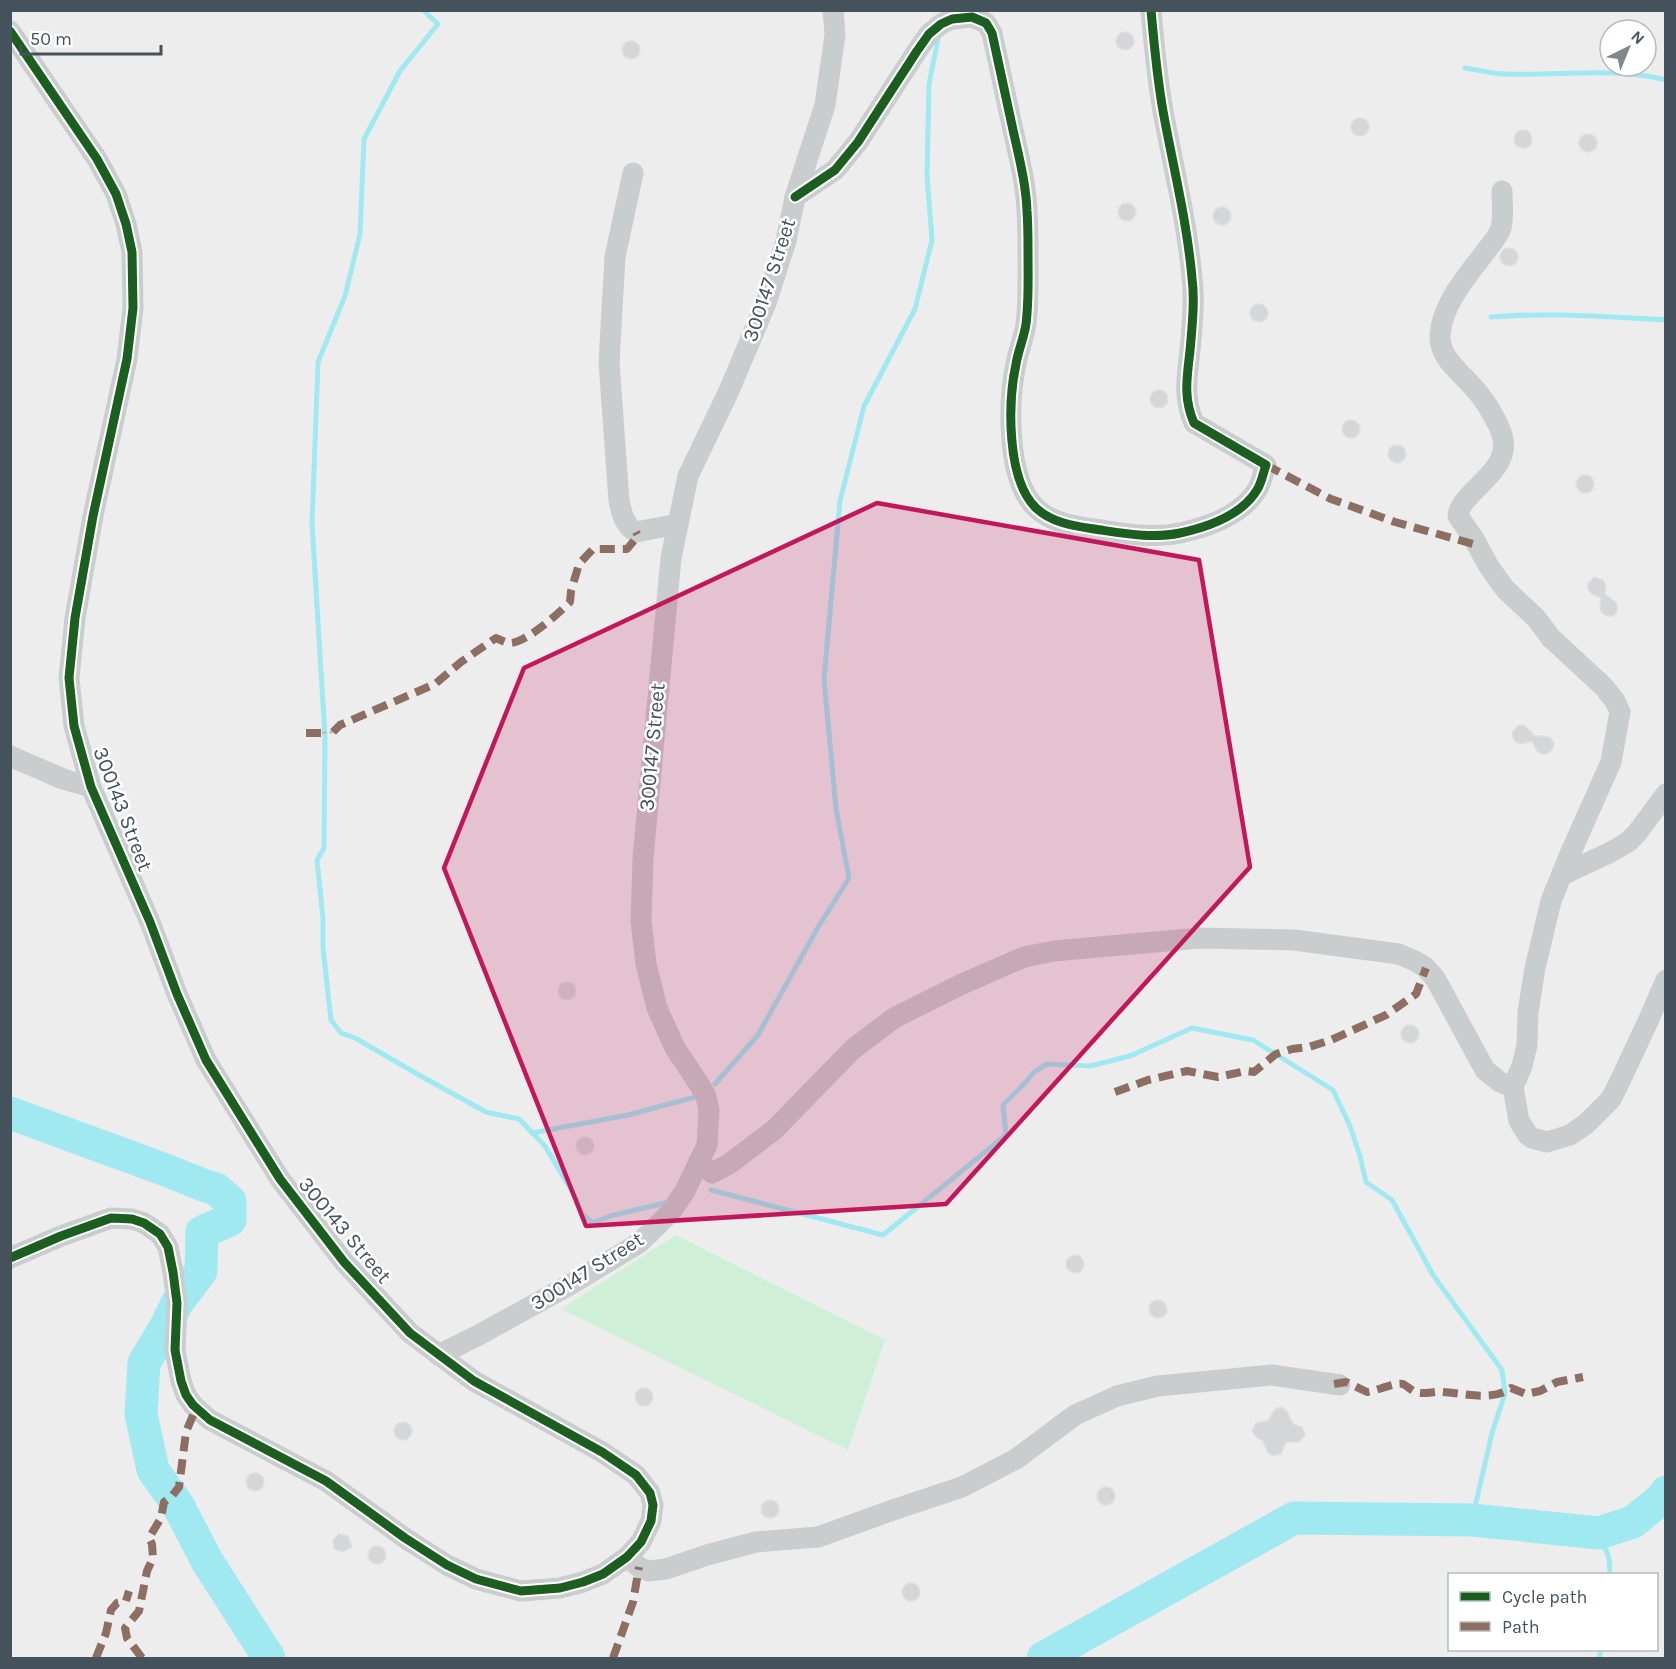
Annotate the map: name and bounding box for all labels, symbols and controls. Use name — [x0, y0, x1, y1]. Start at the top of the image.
scale bar — [21, 18, 160, 56]
north arrow — [1598, 18, 1658, 78]
text: N — [1627, 27, 1649, 48]
text: 50 m — [30, 28, 72, 50]
street label: 300147 Street — [738, 215, 800, 345]
street label: 300147 Street — [634, 682, 670, 812]
street label: 300143 Street — [88, 744, 158, 875]
street label: 300143 Street — [294, 1172, 396, 1288]
street label: 300147 Street — [526, 1227, 648, 1315]
legend — [1448, 1573, 1658, 1651]
text: Cycle path — [1502, 1586, 1587, 1608]
text: Path — [1502, 1616, 1540, 1638]

